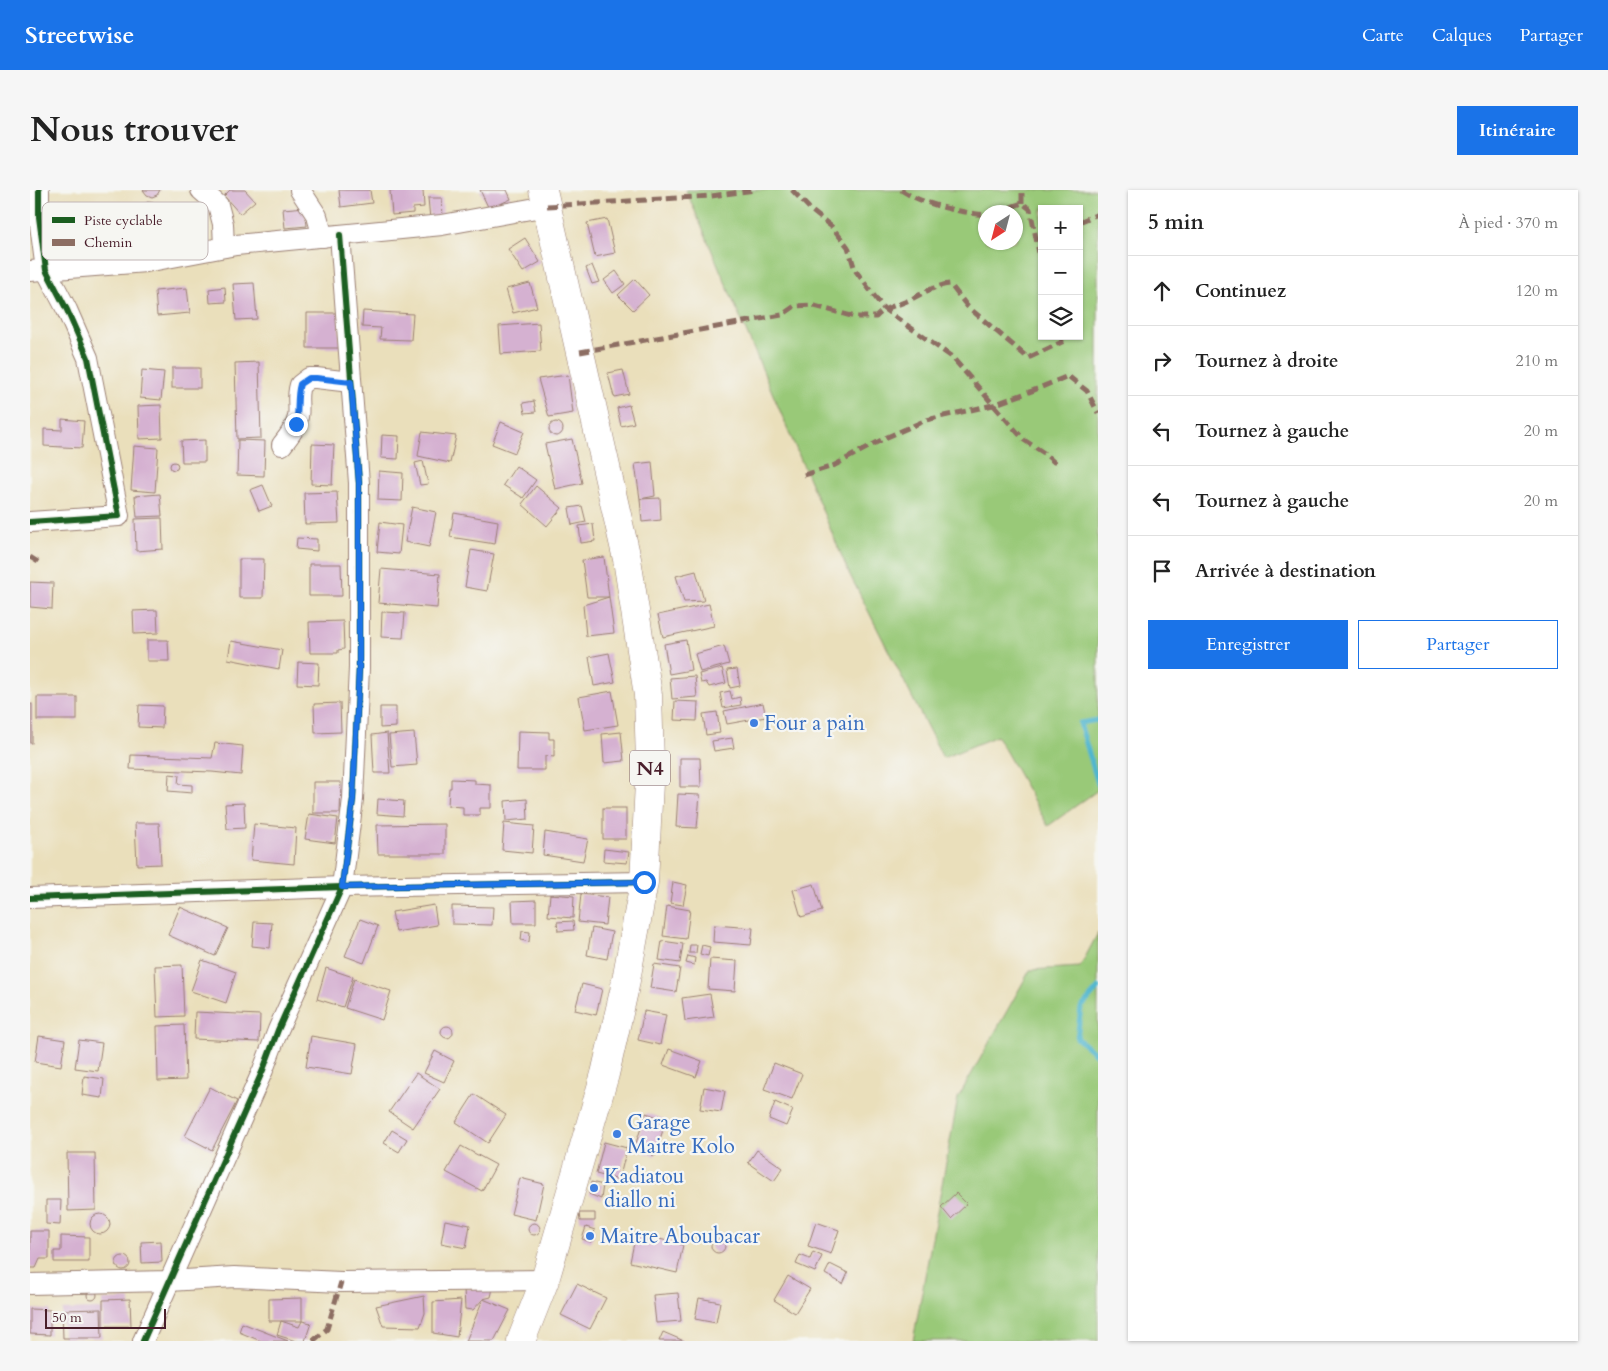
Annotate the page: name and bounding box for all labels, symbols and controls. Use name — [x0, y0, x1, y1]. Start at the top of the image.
text: Streetwise — [25, 19, 134, 52]
text: Carte — [1362, 23, 1404, 48]
text: Calques — [1432, 23, 1492, 48]
text: Partager — [1520, 23, 1583, 48]
text: Nous trouver — [30, 106, 238, 154]
button: Itinéraire — [1457, 106, 1578, 155]
legend — [42, 202, 208, 260]
north arrow — [978, 205, 1023, 250]
map controls — [1038, 205, 1083, 340]
button: + — [1038, 205, 1083, 250]
text: 5 min — [1148, 208, 1204, 237]
text: Piste cyclable — [84, 211, 163, 230]
text: À pied · 370 m — [1458, 212, 1558, 234]
text: Chemin — [84, 233, 133, 252]
button: − — [1038, 250, 1083, 295]
icon: ahead — [1148, 277, 1176, 305]
text: Continuez — [1195, 278, 1286, 304]
text: 120 m — [1516, 280, 1558, 302]
button: layers — [1038, 295, 1083, 340]
icon: right — [1148, 347, 1176, 375]
text: Tournez à droite — [1195, 348, 1338, 374]
text: 210 m — [1516, 350, 1558, 372]
route end — [285, 413, 308, 436]
icon: left — [1148, 417, 1176, 445]
text: Tournez à gauche — [1195, 418, 1349, 444]
text: 20 m — [1524, 420, 1558, 442]
icon: left — [1148, 487, 1176, 515]
text: Tournez à gauche — [1195, 488, 1349, 514]
text: 20 m — [1524, 490, 1558, 512]
icon: arrive — [1148, 557, 1176, 585]
text: Arrivée à destination — [1195, 558, 1376, 584]
button: Enregistrer — [1148, 620, 1348, 669]
button: Partager — [1358, 620, 1558, 669]
place label: Four a pain — [764, 709, 865, 738]
marker: Four a pain — [748, 717, 760, 729]
road number: N4 — [630, 750, 670, 786]
route start — [633, 871, 656, 894]
place label: Garage Maitre Kolo — [627, 1108, 735, 1161]
marker: Garage Maitre Kolo — [611, 1128, 623, 1140]
place label: Kadiatou diallo ni — [604, 1162, 684, 1215]
marker: Kadiatou diallo ni — [588, 1182, 600, 1194]
place label: Maitre Aboubacar — [600, 1222, 760, 1251]
marker: Maitre Aboubacar — [584, 1230, 596, 1242]
scale bar — [45, 1306, 166, 1329]
text: 50 m — [52, 1308, 82, 1327]

